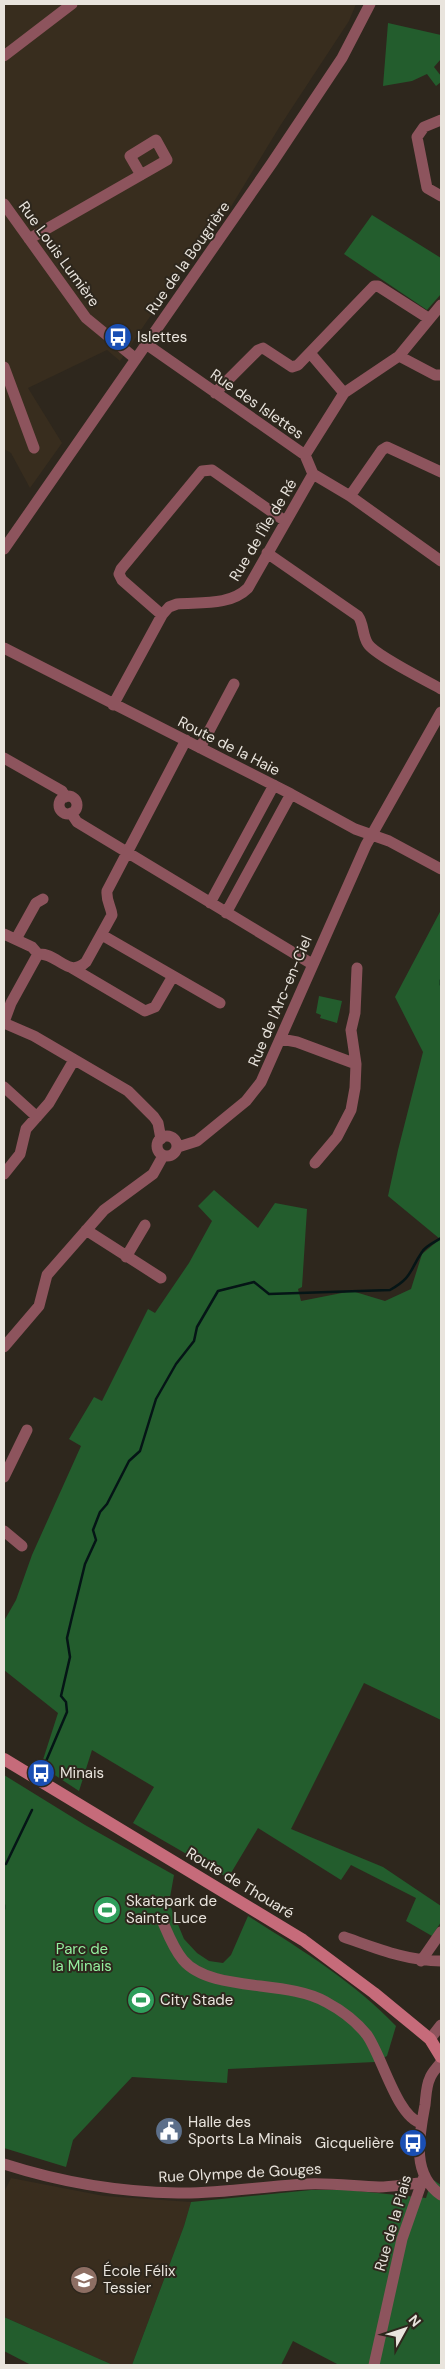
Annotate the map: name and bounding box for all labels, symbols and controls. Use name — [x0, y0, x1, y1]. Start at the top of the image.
street label: Rue Louis Lumière — [14, 197, 104, 311]
street label: Rue de la Bougrière — [141, 197, 235, 319]
bus stop icon: Islettes — [103, 322, 133, 352]
place label: Islettes — [137, 327, 187, 347]
street label: Rue des Islettes — [206, 364, 308, 444]
street label: Rue de l'Île de Ré — [225, 475, 301, 585]
street label: Route de la Haie — [175, 712, 283, 780]
street label: Rue de l'Arc-en-Ciel — [243, 933, 317, 1069]
bus stop icon: Minais — [26, 1758, 56, 1788]
place label: Minais — [60, 1763, 104, 1783]
street label: Route de Thouaré — [182, 1843, 298, 1923]
place label: Skatepark de Sainte Luce — [126, 1891, 217, 1928]
sports icon: Skatepark de Sainte Luce — [92, 1895, 122, 1925]
park label: Parc de la Minais — [52, 1939, 112, 1976]
sports icon: City Stade — [126, 1985, 156, 2015]
place label: City Stade — [160, 1990, 233, 2010]
place label: Halle des Sports La Minais — [188, 2112, 302, 2149]
public building icon: Halle des Sports La Minais — [154, 2116, 184, 2146]
bus stop icon: Gicquelière — [398, 2128, 428, 2158]
place label: Gicquelière — [315, 2133, 394, 2153]
street label: Rue Olympe de Gouges — [158, 2159, 322, 2187]
street label: Rue de la Piais — [370, 2173, 416, 2273]
place label: École Félix Tessier — [103, 2261, 176, 2298]
school or university icon: École Félix Tessier — [69, 2265, 99, 2295]
north arrow — [380, 2304, 430, 2354]
text: N — [405, 2311, 425, 2330]

